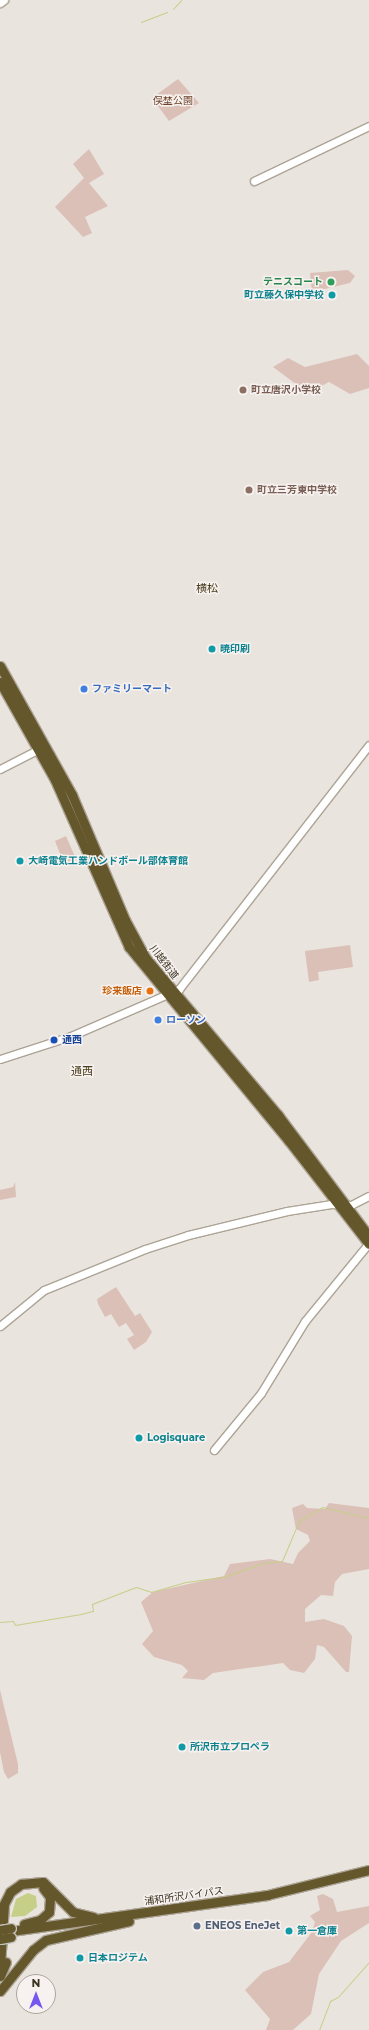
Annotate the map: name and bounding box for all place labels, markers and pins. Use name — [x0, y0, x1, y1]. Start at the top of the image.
place label: テニスコート — [263, 276, 323, 288]
marker: テニスコート — [326, 277, 336, 287]
place label: 町立藤久保中学校 — [244, 289, 324, 301]
marker: 町立藤久保中学校 — [327, 290, 337, 300]
place label: 町立唐沢小学校 — [251, 384, 321, 396]
marker: 町立唐沢小学校 — [238, 385, 248, 395]
place label: 町立三芳東中学校 — [257, 484, 337, 496]
marker: 町立三芳東中学校 — [244, 485, 254, 495]
place label: 暁印刷 — [220, 643, 250, 655]
marker: 暁印刷 — [207, 644, 217, 654]
place label: ファミリーマート — [92, 683, 172, 695]
marker: ファミリーマート — [79, 684, 89, 694]
place label: 大崎電気工業ハンドボール部体育館 — [28, 855, 188, 867]
marker: 大崎電気工業ハンドボール部体育館 — [15, 856, 25, 866]
place label: 珍来飯店 — [102, 985, 142, 997]
marker: 珍来飯店 — [145, 986, 155, 996]
place label: ローソン — [166, 1014, 206, 1026]
marker: ローソン — [153, 1015, 163, 1025]
place label: 通西 — [62, 1034, 82, 1046]
marker: 通西 — [49, 1035, 59, 1045]
place label: Logisquare — [147, 1432, 205, 1444]
marker: Logisquare — [134, 1433, 144, 1443]
place label: 所沢市立プロペラ — [190, 1741, 270, 1753]
marker: 所沢市立プロペラ — [177, 1742, 187, 1752]
place label: ENEOS EneJet — [205, 1920, 280, 1932]
marker: ENEOS EneJet — [192, 1921, 202, 1931]
place label: 第一倉庫 — [297, 1925, 337, 1937]
marker: 第一倉庫 — [284, 1926, 294, 1936]
place label: 日本ロジテム — [88, 1952, 148, 1964]
marker: 日本ロジテム — [75, 1953, 85, 1963]

